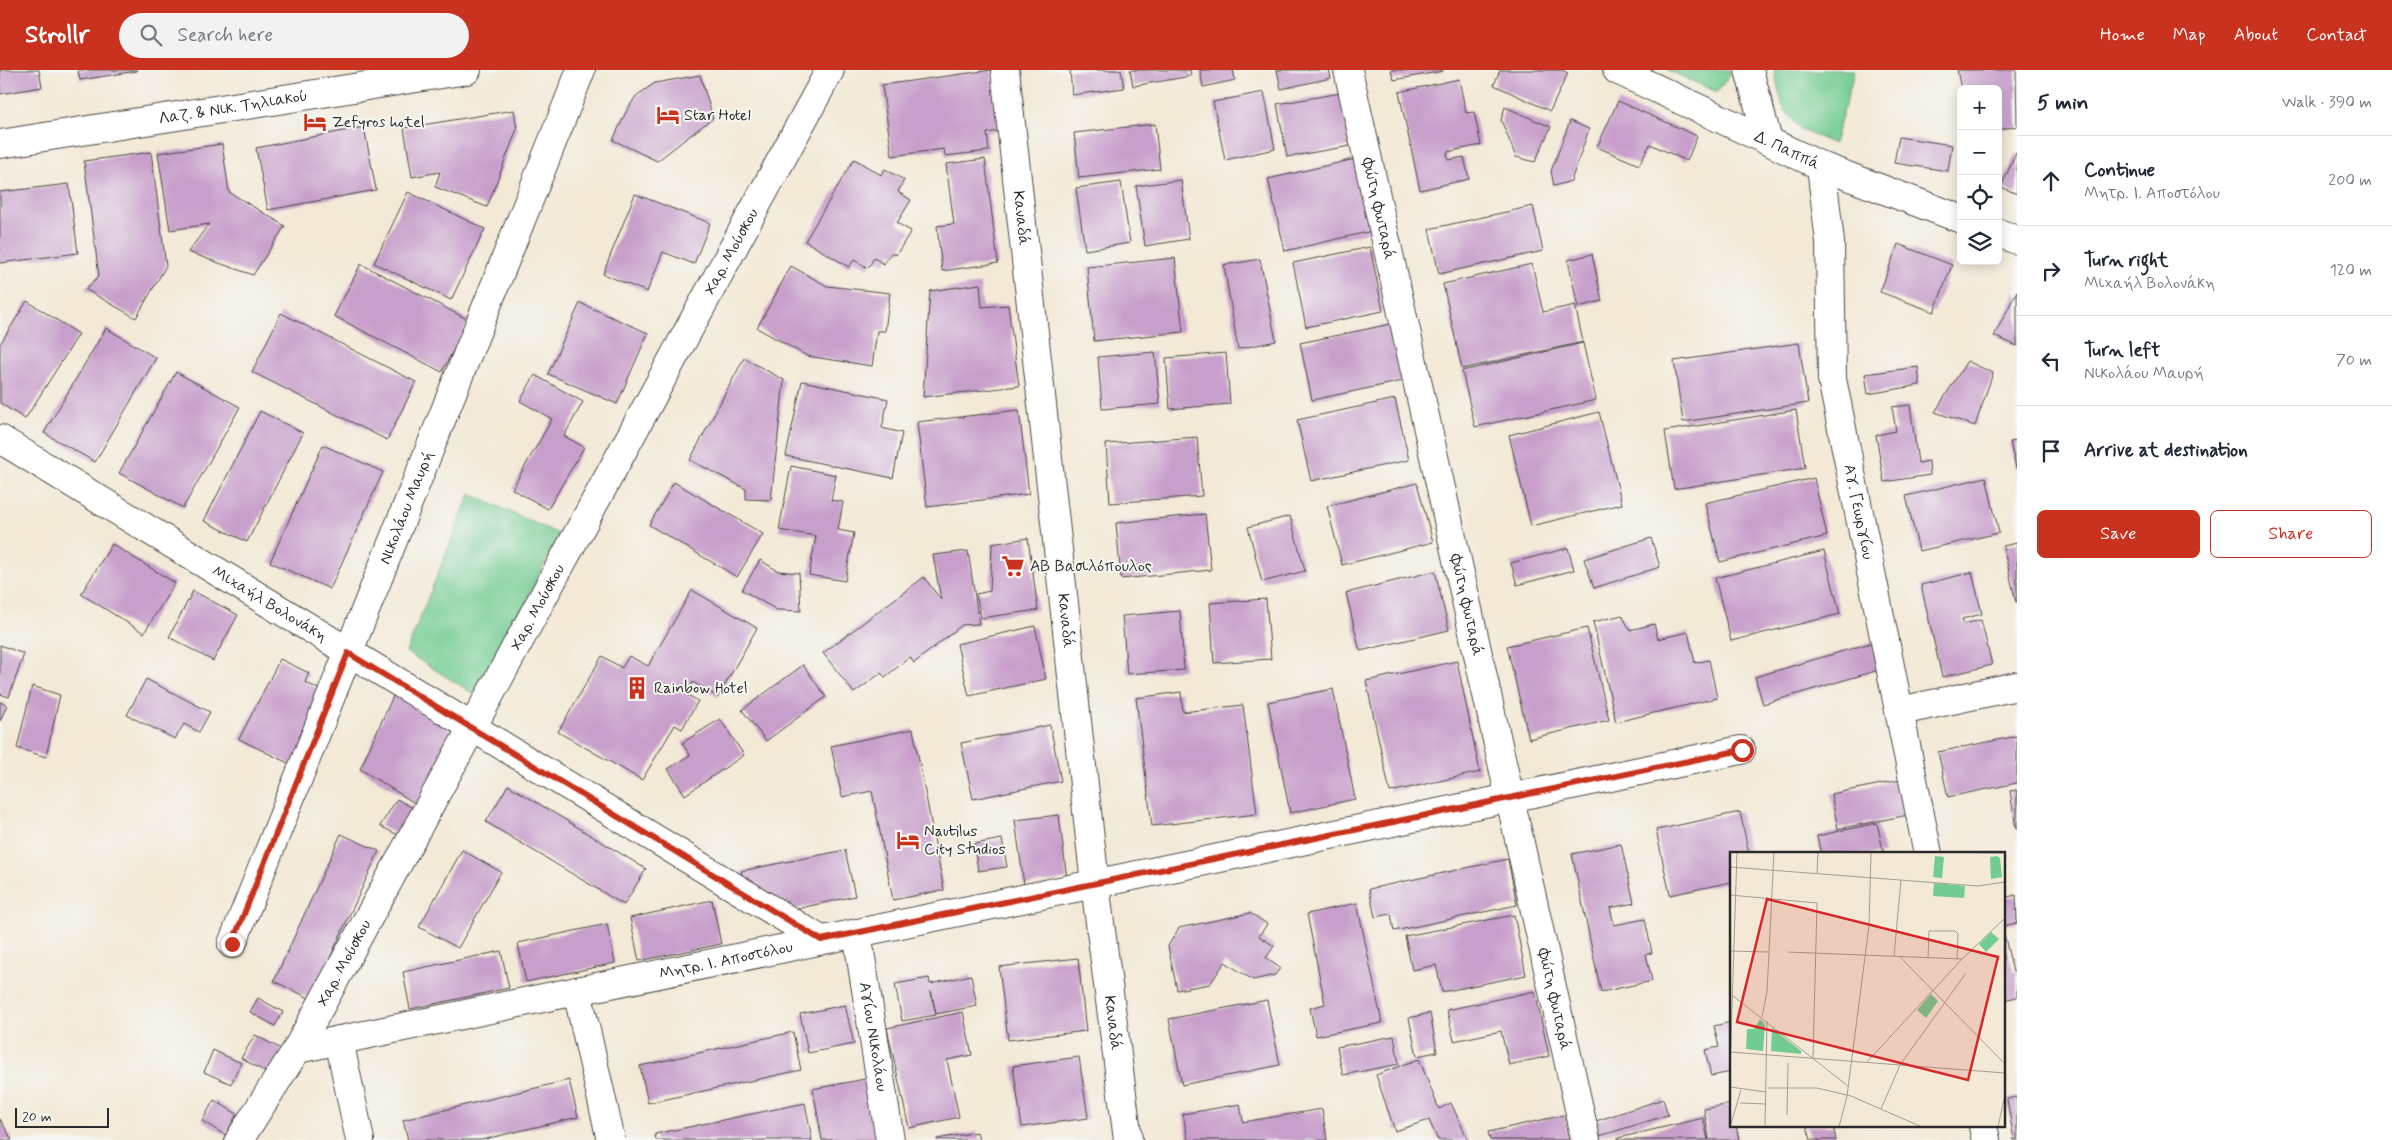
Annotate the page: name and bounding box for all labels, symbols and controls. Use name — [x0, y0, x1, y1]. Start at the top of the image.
search box — [119, 13, 469, 58]
text: Strollr — [25, 20, 89, 51]
icon: search — [137, 21, 165, 49]
text: Search here — [177, 23, 273, 48]
text: Home — [2100, 23, 2145, 47]
text: Map — [2173, 23, 2206, 47]
text: About — [2234, 23, 2278, 47]
text: Contact — [2306, 23, 2367, 47]
street label: Λαζ. & Νικ. Τηλιακού — [157, 85, 309, 129]
map controls — [1957, 85, 2002, 265]
button: + — [1957, 85, 2002, 130]
text: 5 min — [2037, 89, 2089, 117]
text: Walk · 390 m — [2282, 92, 2372, 113]
hotel icon: Star Hotel — [655, 102, 681, 128]
place label: Star Hotel — [684, 105, 751, 126]
hotel icon: Zefyros hotel — [302, 109, 328, 135]
place label: Zefyros hotel — [332, 112, 425, 133]
street label: Δ. Παππά — [1751, 126, 1823, 174]
button: − — [1957, 130, 2002, 175]
street label: Φώτη Φωταρά — [1357, 155, 1400, 262]
text: Continue — [2084, 158, 2155, 183]
icon: ahead — [2037, 167, 2065, 195]
text: 200 m — [2328, 170, 2372, 191]
button: locate — [1957, 175, 2002, 220]
text: Μητρ. Ι. Αποστόλου — [2084, 183, 2220, 204]
street label: Καναδά — [1008, 190, 1035, 247]
street label: Χαρ. Μούσκου — [699, 204, 763, 298]
button: layers — [1957, 220, 2002, 265]
text: Turn right — [2084, 248, 2168, 273]
icon: right — [2037, 257, 2065, 285]
text: 120 m — [2330, 260, 2372, 281]
text: Μιχαήλ Βολονάκη — [2084, 273, 2215, 294]
text: Turn left — [2084, 338, 2160, 363]
icon: left — [2037, 347, 2065, 375]
text: 70 m — [2336, 350, 2372, 371]
text: Νικολάου Μαυρή — [2084, 363, 2204, 384]
icon: arrive — [2037, 437, 2065, 465]
text: Arrive at destination — [2084, 438, 2248, 463]
street label: Νικολάου Μαυρή — [374, 448, 438, 567]
street label: Αγ. Γεωργίου — [1839, 462, 1879, 561]
button: Save — [2037, 510, 2200, 558]
button: Share — [2210, 510, 2372, 558]
street label: Φώτη Φωταρά — [1445, 551, 1489, 658]
supermarket icon: ΑΒ Βασιλόπουλος — [1000, 553, 1026, 579]
place label: ΑΒ Βασιλόπουλος — [1030, 556, 1152, 577]
street label: Μιχαήλ Βολονάκη — [208, 560, 331, 647]
street label: Χαρ. Μούσκου — [505, 560, 570, 654]
street label: Καναδά — [1052, 592, 1079, 649]
building icon: Rainbow Hotel — [624, 675, 650, 701]
place label: Rainbow Hotel — [654, 678, 748, 699]
route start — [1731, 739, 1754, 762]
place label: Nautilus City Studios — [924, 821, 1006, 860]
hotel icon: Nautilus City Studios — [895, 827, 921, 853]
inset map — [1730, 852, 2004, 1128]
street label: Χαρ. Μούσκου — [312, 916, 376, 1010]
route end — [221, 933, 244, 956]
street label: Μητρ. Ι. Αποστόλου — [657, 936, 795, 984]
street label: Φώτη Φωταρά — [1533, 945, 1576, 1052]
street label: Αγίου Νικολάου — [854, 980, 893, 1093]
street label: Καναδά — [1099, 994, 1127, 1051]
scale bar — [15, 1105, 109, 1128]
text: 20 m — [22, 1108, 52, 1126]

